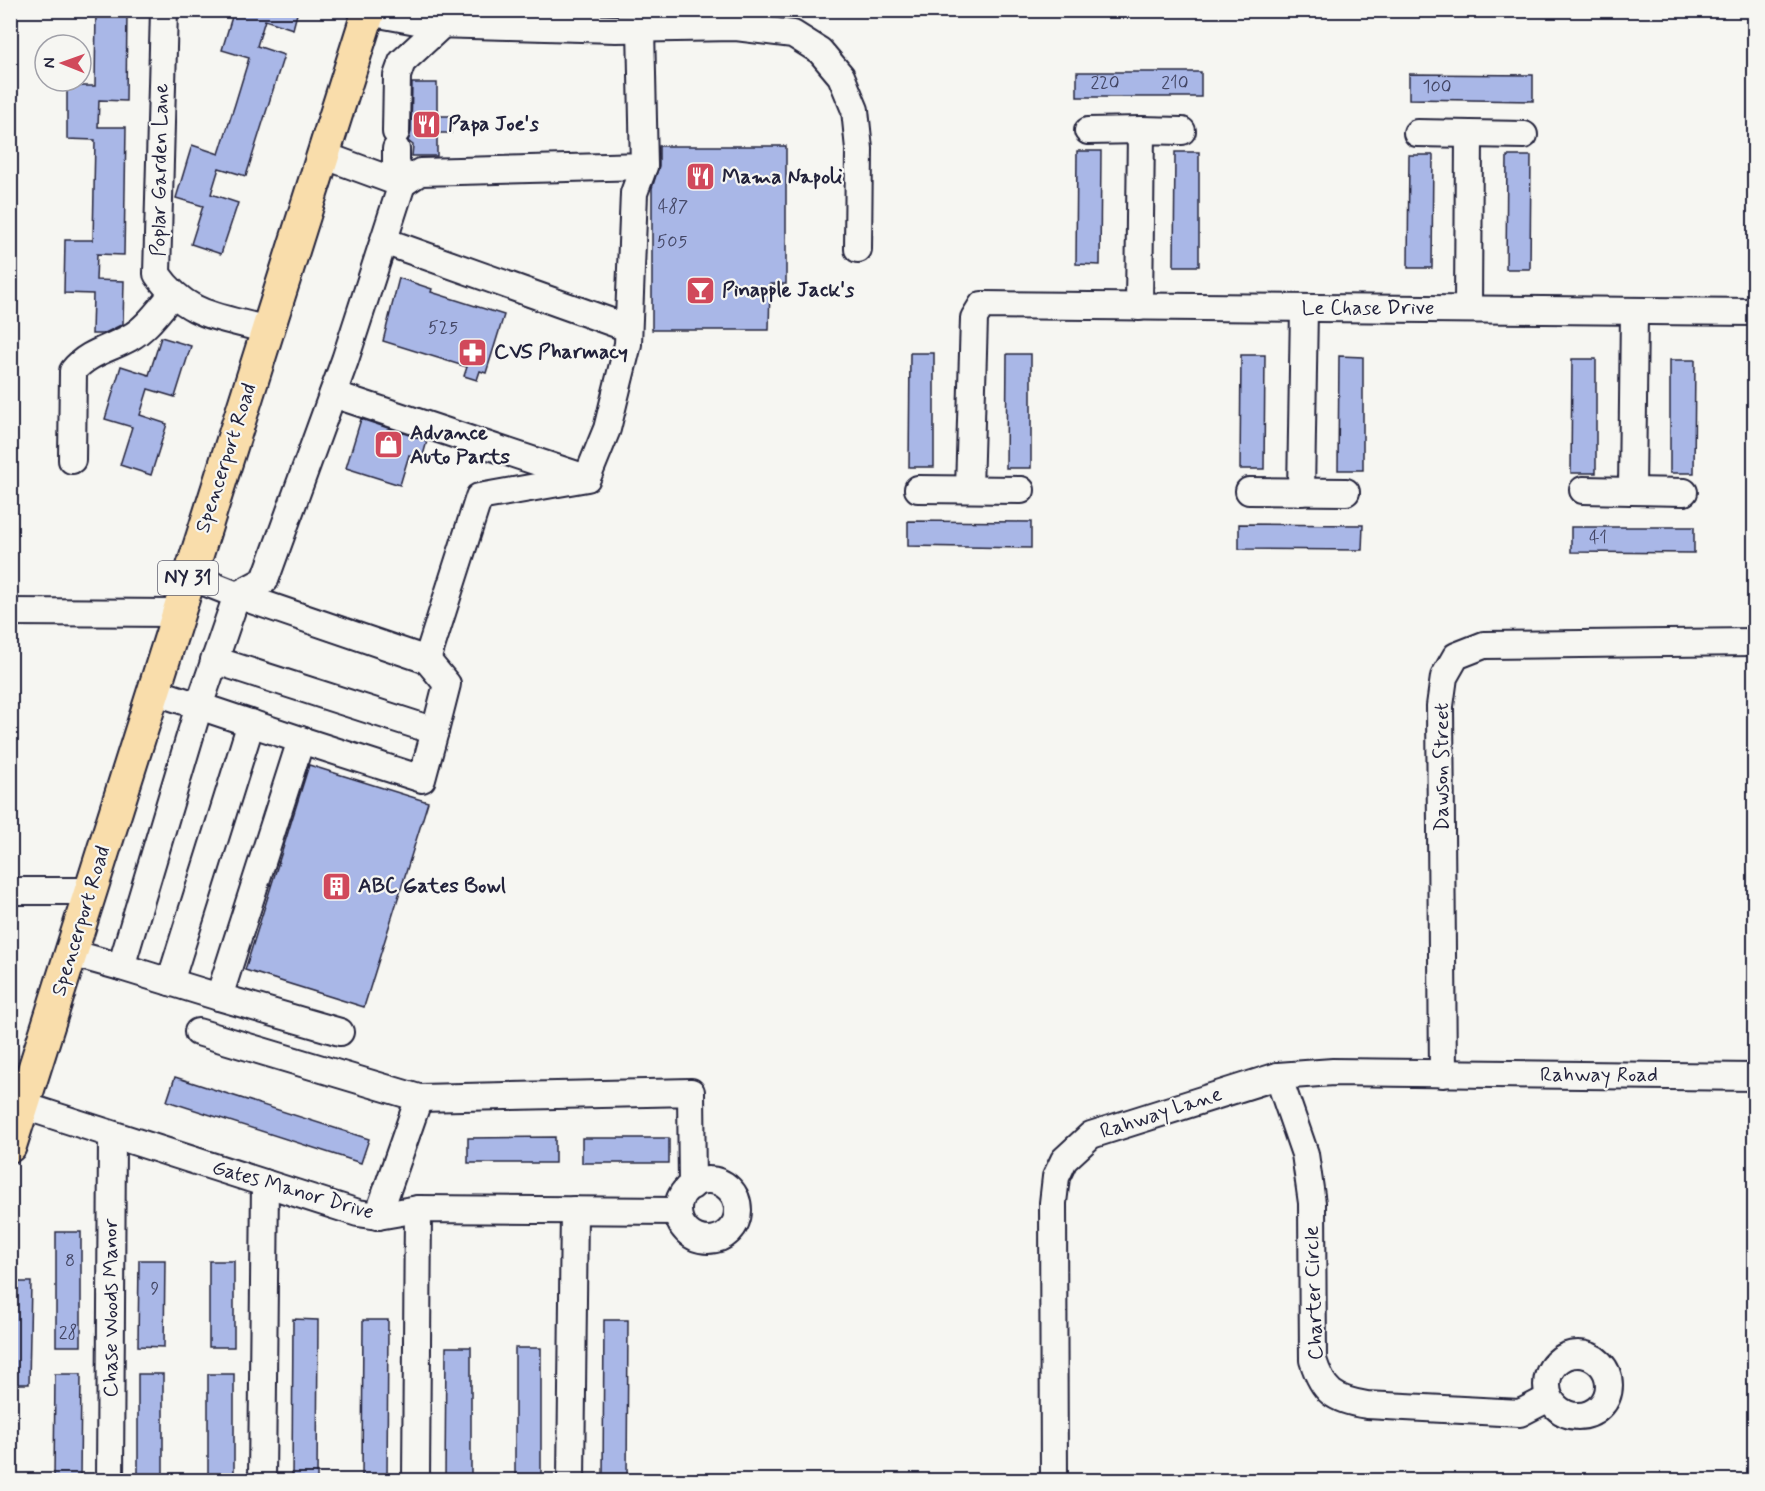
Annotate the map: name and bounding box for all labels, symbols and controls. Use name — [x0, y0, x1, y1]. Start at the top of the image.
north arrow — [33, 33, 93, 93]
text: N — [39, 57, 60, 68]
house number: 220 — [1090, 71, 1120, 95]
house number: 210 — [1161, 71, 1189, 95]
house number: 100 — [1422, 75, 1452, 99]
street label: Poplar Garden Lane — [144, 83, 176, 257]
restaurant icon: Papa Joe's — [411, 108, 443, 140]
place label: Papa Joe's — [448, 110, 539, 138]
restaurant icon: Mama Napoli — [685, 161, 717, 193]
place label: Mama Napoli — [722, 163, 842, 191]
house number: 487 — [658, 195, 688, 219]
house number: 505 — [656, 230, 688, 254]
bar icon: Pinapple Jack's — [685, 274, 717, 306]
place label: Pinapple Jack's — [722, 276, 855, 304]
street label: Le Chase Drive — [1301, 294, 1435, 322]
house number: 525 — [428, 316, 458, 340]
pharmacy icon: CVS Pharmacy — [457, 336, 489, 368]
place label: CVS Pharmacy — [494, 338, 628, 366]
street label: Spencerport Road — [189, 380, 263, 536]
place label: Advance Auto Parts — [410, 419, 511, 471]
shop icon: Advance Auto Parts — [373, 429, 405, 461]
house number: 41 — [1589, 526, 1607, 550]
road number: NY 31 — [158, 561, 218, 595]
street label: Dawson Street — [1428, 702, 1456, 831]
street label: Spencerport Road — [45, 842, 117, 1000]
building icon: ABC Gates Bowl — [321, 870, 353, 902]
place label: ABC Gates Bowl — [358, 872, 506, 900]
street label: Rahway Road — [1540, 1061, 1658, 1089]
street label: Rahway Lane — [1096, 1080, 1226, 1146]
street label: Gates Manor Drive — [209, 1154, 377, 1226]
street label: Chase Woods Manor — [97, 1218, 125, 1397]
street label: Charter Circle — [1298, 1225, 1330, 1361]
house number: 8 — [65, 1249, 75, 1273]
house number: 9 — [151, 1277, 160, 1301]
house number: 28 — [59, 1321, 77, 1345]

